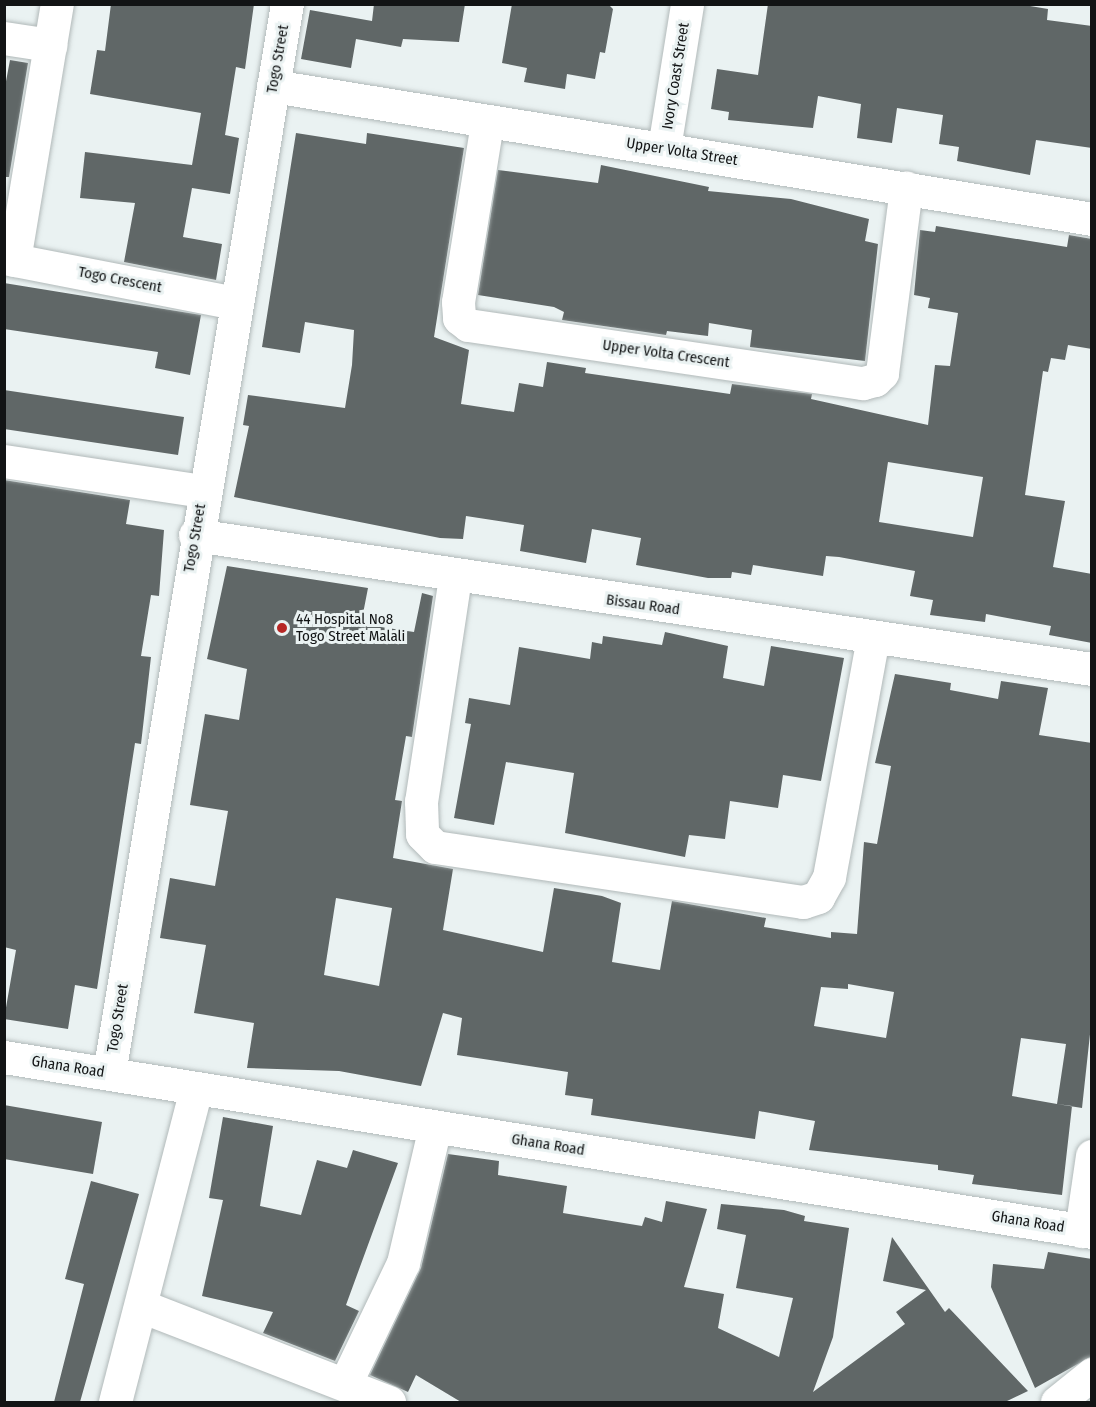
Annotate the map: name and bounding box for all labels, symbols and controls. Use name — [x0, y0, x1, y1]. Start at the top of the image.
street label: Ivory Coast Street — [659, 21, 693, 131]
street label: Togo Street — [263, 23, 293, 95]
street label: Upper Volta Street — [625, 134, 739, 170]
street label: Togo Crescent — [77, 263, 163, 297]
street label: Upper Volta Crescent — [601, 336, 731, 372]
street label: Togo Street — [180, 502, 210, 574]
street label: Bissau Road — [605, 591, 681, 619]
place label: 44 Hospital No8 Togo Street Malali — [296, 610, 405, 645]
marker: 44 Hospital No8 Togo Street Malali — [273, 619, 291, 637]
street label: Togo Street — [104, 982, 132, 1054]
street label: Ghana Road — [30, 1052, 106, 1082]
street label: Ghana Road — [510, 1130, 586, 1160]
street label: Ghana Road — [990, 1207, 1066, 1237]

